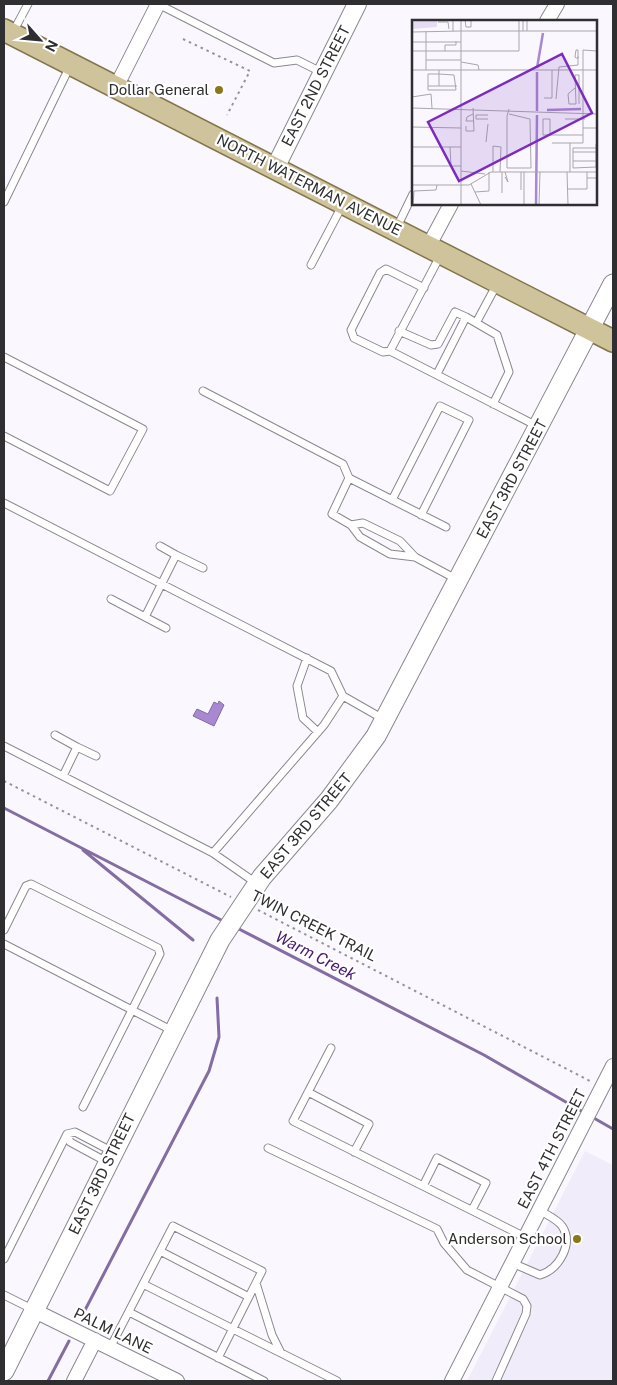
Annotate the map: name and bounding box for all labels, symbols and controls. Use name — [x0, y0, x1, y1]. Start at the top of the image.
north arrow — [15, 15, 65, 65]
inset map — [412, 20, 597, 205]
street label: EAST 2ND STREET — [278, 23, 353, 149]
text: N — [42, 37, 61, 54]
place label: Dollar General — [108, 81, 209, 98]
marker: Dollar General — [213, 84, 225, 96]
street label: NORTH WATERMAN AVENUE — [214, 131, 404, 239]
street label: EAST 3RD STREET — [473, 416, 550, 541]
street label: EAST 3RD STREET — [257, 769, 355, 882]
street label: TWIN CREEK TRAIL — [249, 886, 380, 965]
water label: Warm Creek — [272, 927, 360, 984]
street label: EAST 4TH STREET — [514, 1086, 589, 1211]
street label: EAST 3RD STREET — [65, 1110, 138, 1237]
place label: Anderson School — [448, 1230, 567, 1247]
marker: Anderson School — [571, 1233, 583, 1245]
street label: PALM LANE — [71, 1304, 155, 1357]

